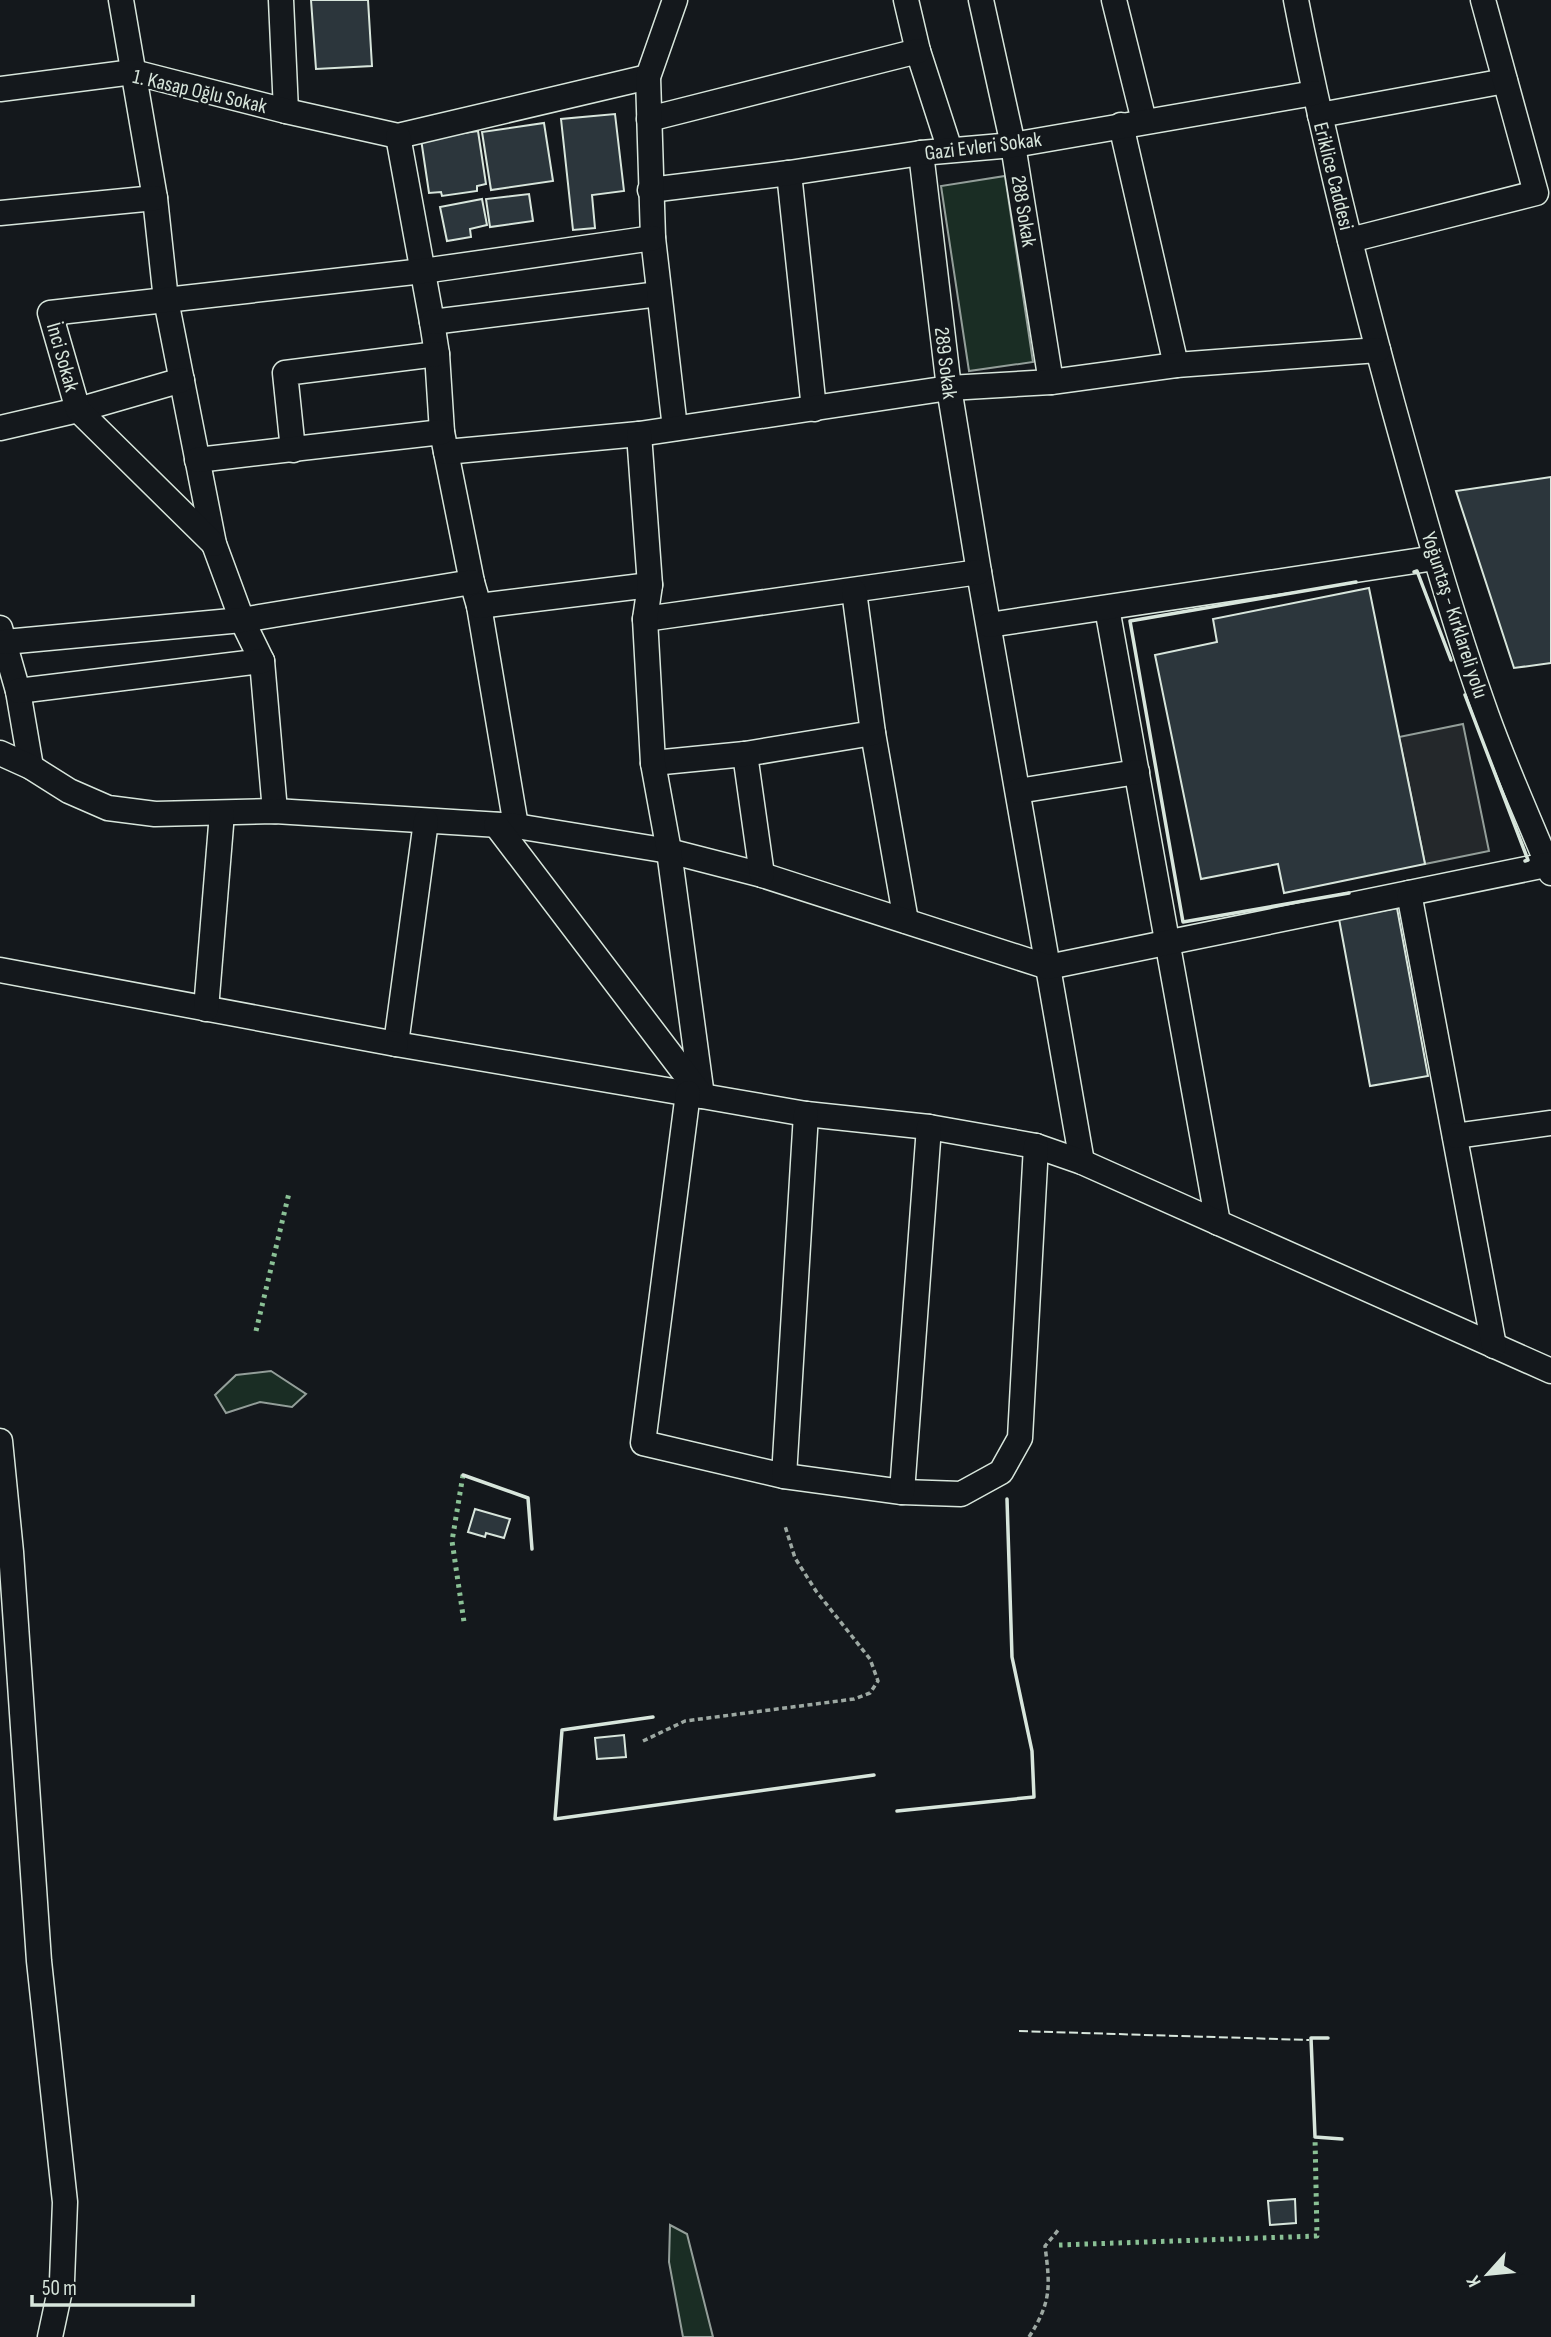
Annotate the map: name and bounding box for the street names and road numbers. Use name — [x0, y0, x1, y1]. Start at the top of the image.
street label: 1. Kasap Oğlu Sokak — [130, 64, 269, 119]
street label: Eriklice Caddesi — [1308, 120, 1359, 233]
street label: Gazi Evleri Sokak — [923, 127, 1043, 166]
street label: 288 Sokak — [1006, 173, 1042, 249]
street label: İnci Sokak — [41, 320, 84, 395]
street label: 289 Sokak — [929, 326, 962, 400]
street label: Yoğuntaş - Kırklareli yolu — [1416, 529, 1493, 701]

